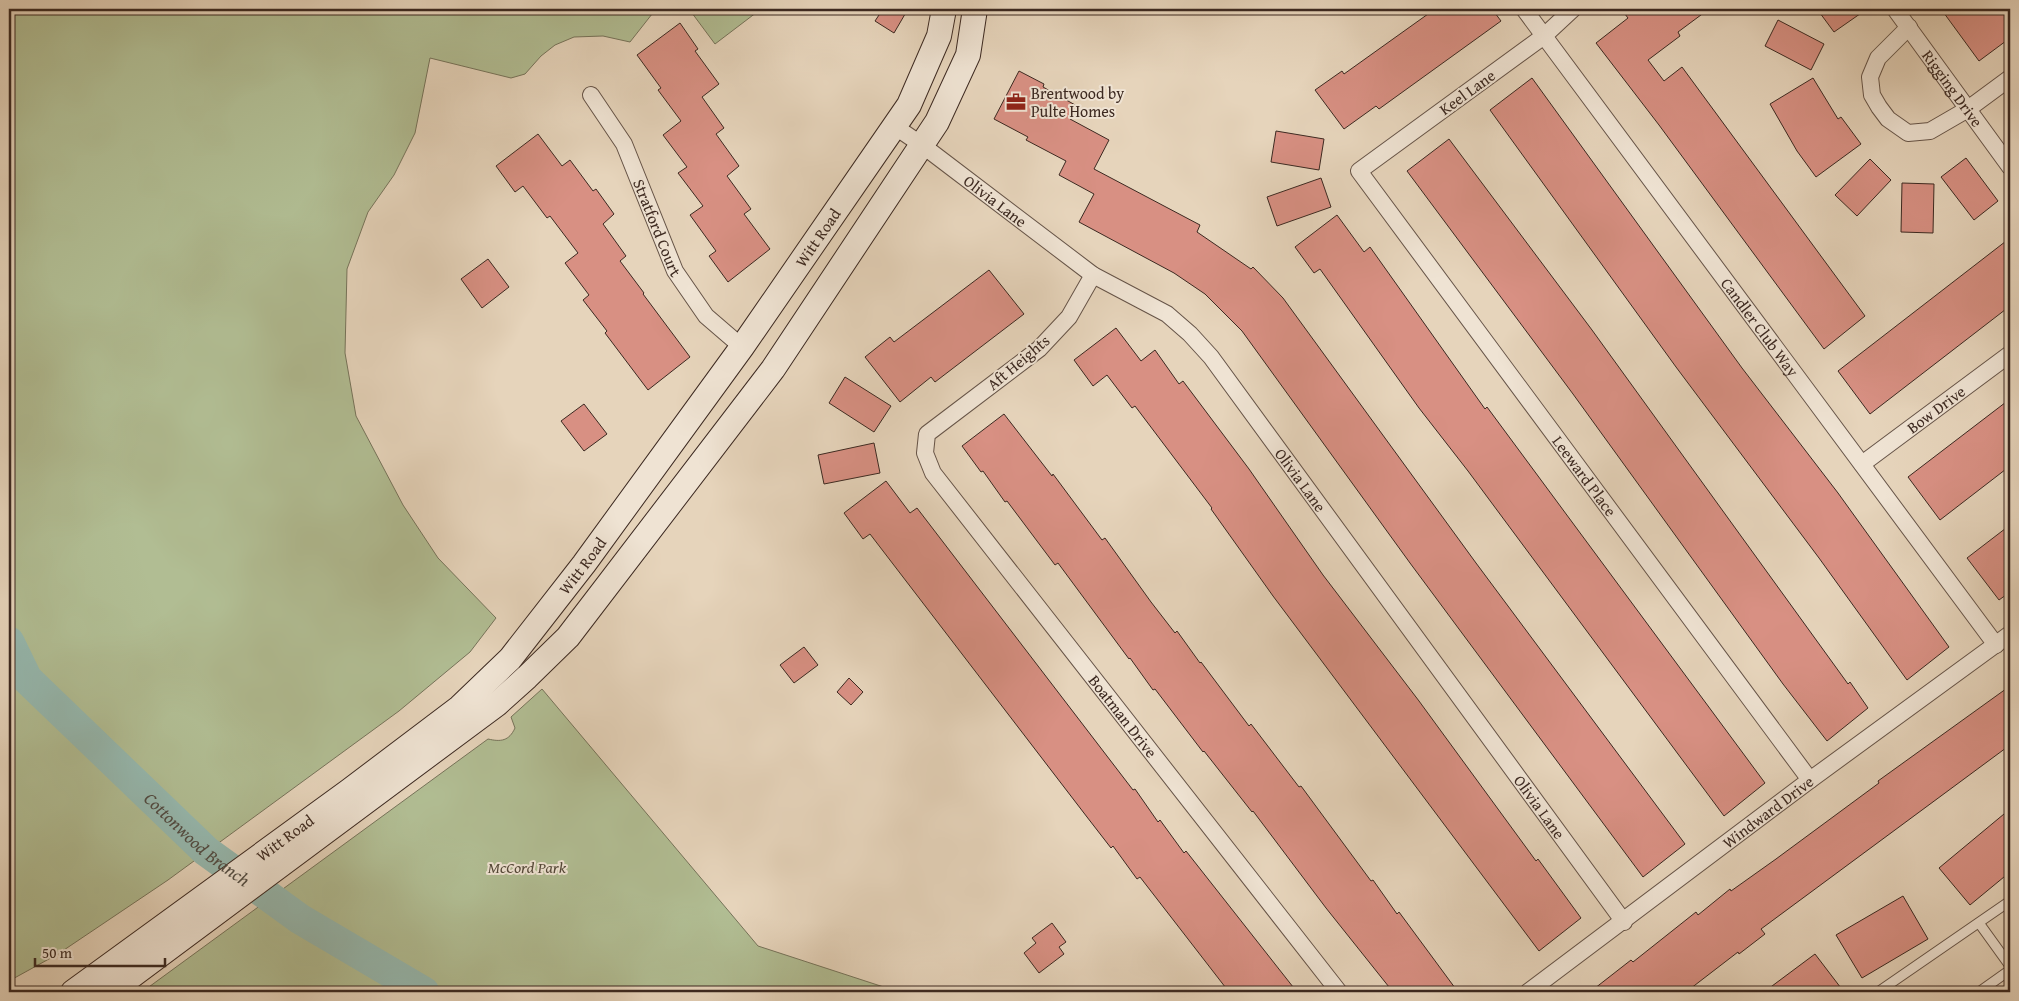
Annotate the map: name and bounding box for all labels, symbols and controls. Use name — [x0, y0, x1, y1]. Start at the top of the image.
street label: Rigging Drive — [1916, 45, 1989, 132]
street label: Keel Lane — [1434, 63, 1500, 121]
place label: Brentwood by Pulte Homes — [1031, 81, 1124, 123]
office icon: Brentwood by Pulte Homes — [1005, 91, 1027, 113]
street label: Olivia Lane — [959, 169, 1032, 233]
street label: Stratford Court — [627, 175, 688, 282]
street label: Witt Road — [789, 203, 847, 272]
street label: Candler Club Way — [1715, 272, 1805, 382]
street label: Aft Heights — [981, 329, 1055, 395]
street label: Bow Drive — [1901, 379, 1970, 439]
street label: Leeward Place — [1547, 430, 1623, 521]
street label: Olivia Lane — [1269, 443, 1332, 517]
street label: Witt Road — [553, 532, 612, 599]
street label: Boatman Drive — [1083, 669, 1163, 763]
street label: Windward Drive — [1717, 769, 1818, 854]
street label: Olivia Lane — [1508, 770, 1571, 844]
water label: Cottonwood Branch — [138, 785, 256, 893]
street label: Witt Road — [251, 808, 319, 867]
park label: McCord Park — [488, 855, 567, 879]
scale bar — [35, 936, 165, 968]
text: 50 m — [42, 942, 73, 963]

